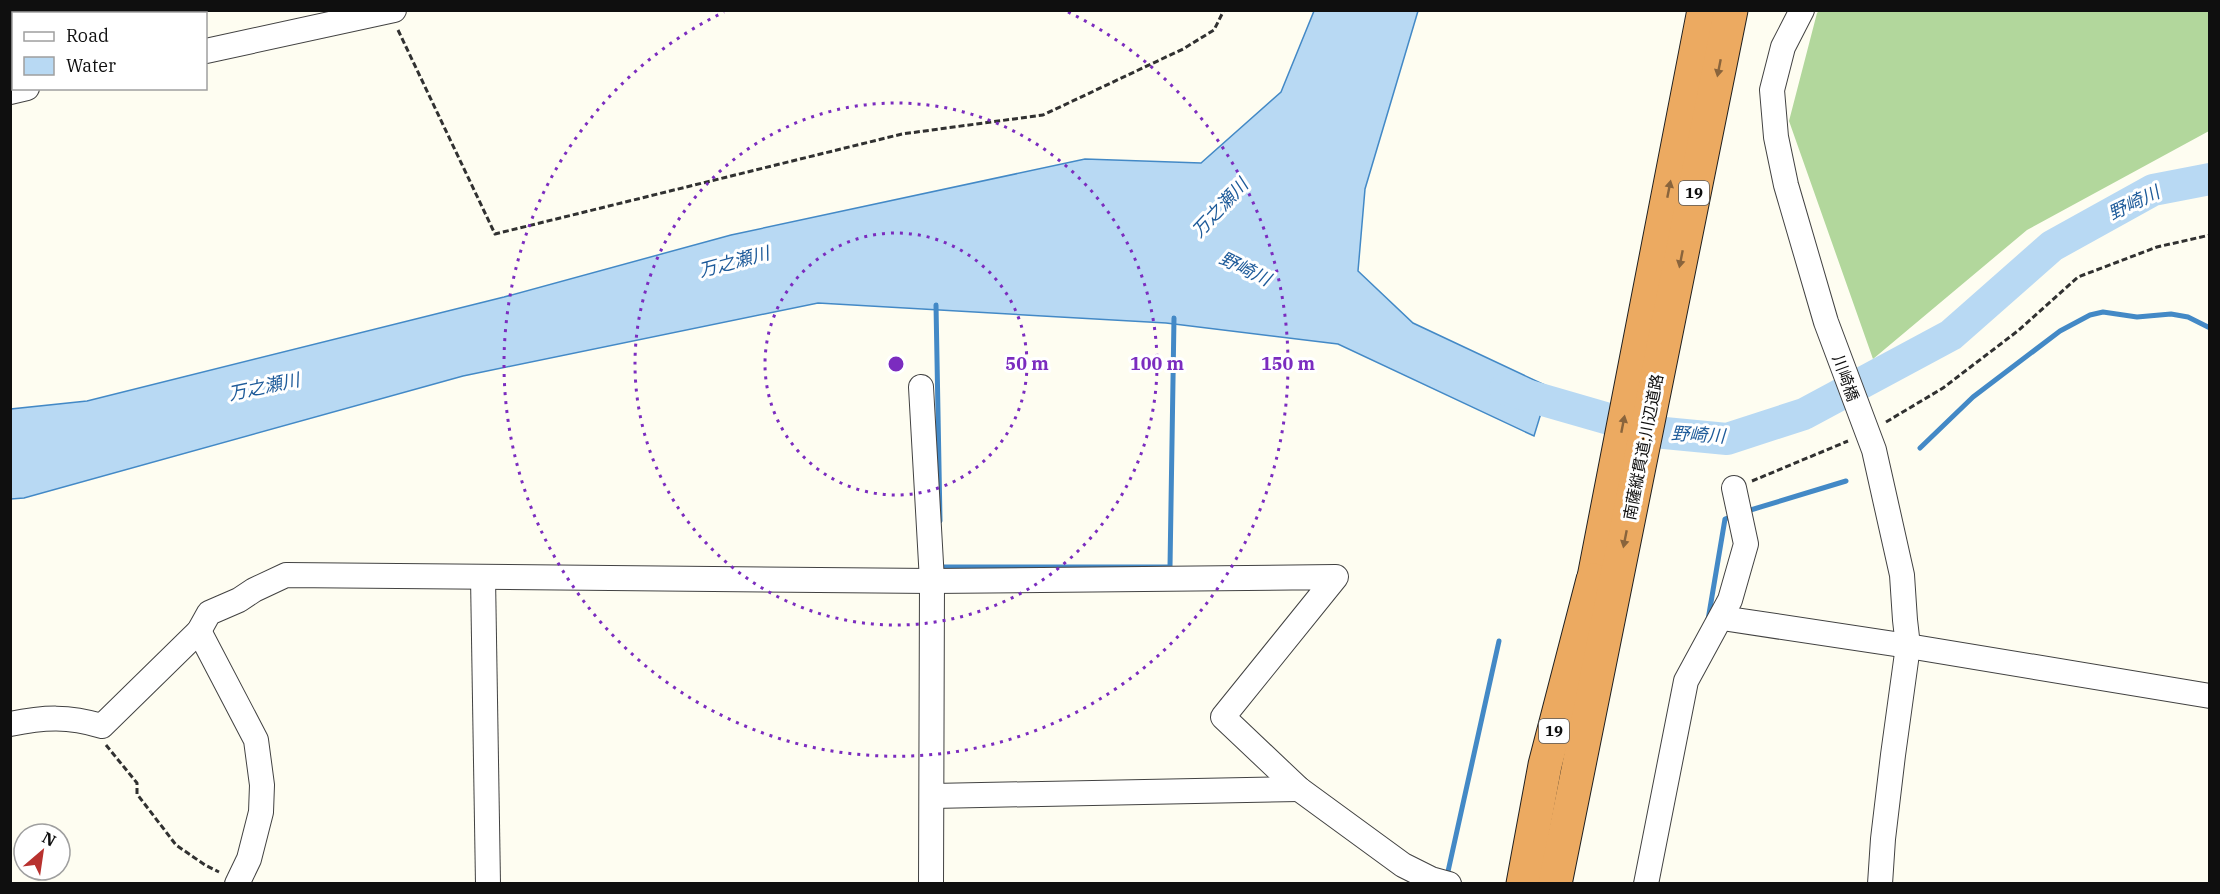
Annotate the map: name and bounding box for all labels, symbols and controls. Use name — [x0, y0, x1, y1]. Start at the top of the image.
legend — [12, 12, 207, 90]
text: Road — [66, 24, 109, 47]
text: Water — [66, 54, 116, 77]
one-way arrow — [1714, 59, 1723, 78]
water label: 万之瀬川 — [1187, 172, 1254, 242]
one-way arrow — [1665, 180, 1674, 199]
water label: 野崎川 — [2104, 180, 2165, 225]
road number: 19 — [1679, 181, 1709, 205]
water label: 万之瀬川 — [696, 241, 774, 282]
water label: 野崎川 — [1216, 246, 1276, 292]
one-way arrow — [1676, 250, 1685, 269]
text: 50 m — [1005, 352, 1049, 375]
text: 100 m — [1130, 352, 1185, 375]
text: 150 m — [1261, 352, 1316, 375]
street label: 川崎橋 — [1828, 352, 1864, 404]
centre of rings — [886, 354, 906, 374]
water label: 万之瀬川 — [226, 367, 303, 405]
street label: 南薩縦貫道;川辺道路 — [1619, 372, 1667, 522]
one-way arrow — [1619, 415, 1628, 434]
water label: 野崎川 — [1670, 422, 1728, 448]
one-way arrow — [1620, 530, 1629, 549]
road number: 19 — [1539, 719, 1569, 743]
north arrow — [12, 822, 72, 882]
text: N — [39, 827, 60, 851]

